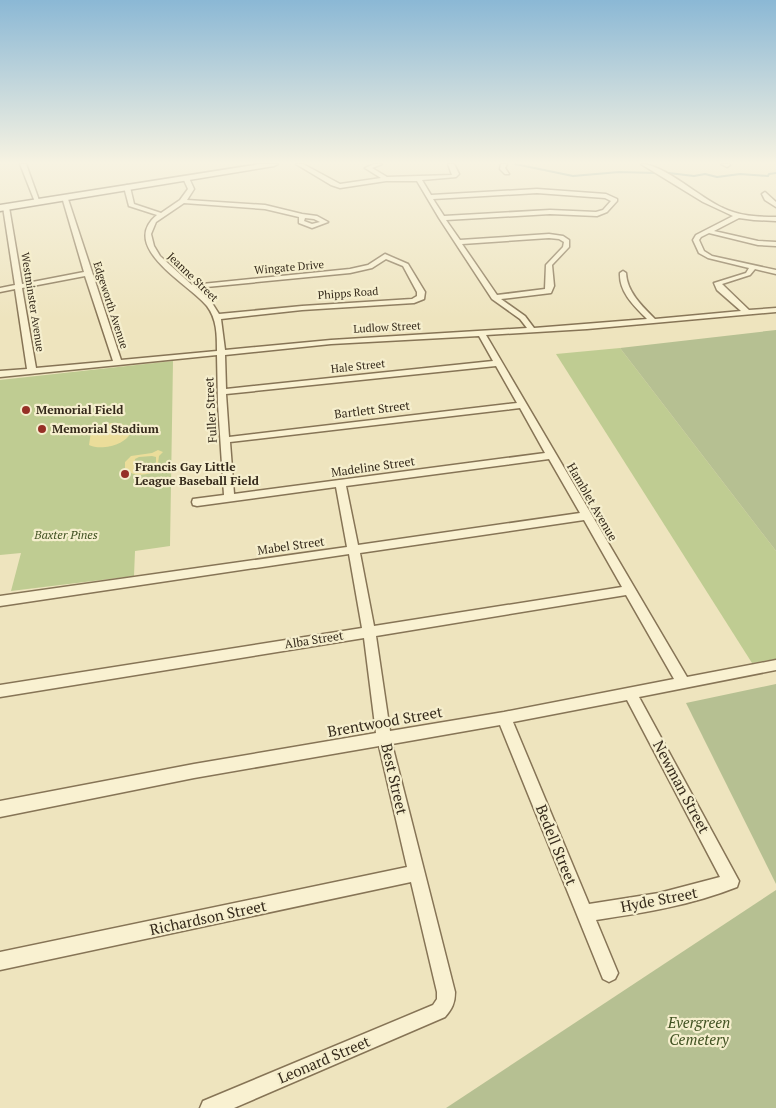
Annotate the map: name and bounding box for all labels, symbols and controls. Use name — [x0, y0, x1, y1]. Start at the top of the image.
street label: Jeanne Street — [165, 249, 221, 305]
street label: Westminster Avenue — [18, 251, 48, 353]
street label: Wingate Drive — [254, 257, 325, 277]
street label: Edgeworth Avenue — [90, 260, 132, 351]
street label: Phipps Road — [317, 284, 379, 302]
street label: Ludlow Street — [353, 318, 421, 336]
street label: Hale Street — [330, 356, 386, 376]
street label: Fuller Street — [201, 376, 220, 443]
street label: Bartlett Street — [333, 397, 411, 422]
place label: Memorial Field — [36, 402, 124, 417]
marker: Memorial Field — [20, 404, 32, 416]
place label: Memorial Stadium — [52, 421, 159, 436]
marker: Memorial Stadium — [36, 423, 48, 435]
street label: Madeline Street — [330, 453, 416, 480]
place label: Francis Gay Little League Baseball Field — [135, 459, 260, 488]
street label: Hamblet Avenue — [564, 460, 621, 544]
marker: Francis Gay Little League Baseball Field — [119, 468, 131, 480]
park label: Baxter Pines — [33, 527, 98, 542]
street label: Mabel Street — [256, 533, 326, 558]
street label: Alba Street — [283, 627, 345, 652]
street label: Brentwood Street — [326, 701, 444, 741]
street label: Newman Street — [649, 737, 715, 837]
street label: Best Street — [377, 741, 413, 817]
street label: Bedell Street — [532, 801, 582, 888]
street label: Hyde Street — [619, 882, 699, 916]
street label: Richardson Street — [148, 895, 268, 939]
park label: Evergreen Cemetery — [667, 1012, 730, 1049]
street label: Leonard Street — [274, 1030, 373, 1087]

